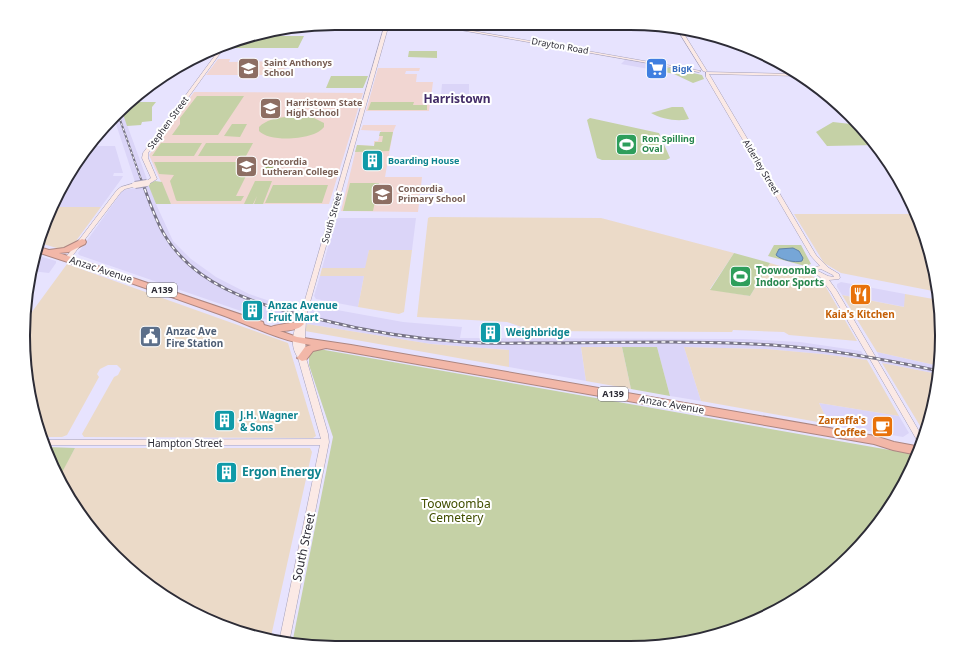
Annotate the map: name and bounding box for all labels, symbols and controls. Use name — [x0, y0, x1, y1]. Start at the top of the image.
street label: Drayton Road — [530, 34, 590, 57]
school or university icon: Saint Anthonys School — [235, 55, 261, 81]
place label: Saint Anthonys School — [264, 56, 333, 79]
supermarket icon: BigK — [643, 56, 669, 82]
place label: BigK — [672, 62, 692, 75]
district label: Harristown — [423, 90, 491, 107]
street label: Stephen Street — [144, 93, 192, 152]
school or university icon: Harristown State High School — [257, 95, 283, 121]
place label: Harristown State High School — [286, 96, 362, 119]
sports icon: Ron Spilling Oval — [613, 131, 639, 157]
place label: Ron Spilling Oval — [642, 132, 695, 155]
street label: Alderley Street — [740, 137, 783, 197]
building icon: Boarding House — [360, 148, 386, 174]
school or university icon: Concordia Lutheran College — [234, 154, 260, 180]
place label: Boarding House — [388, 154, 459, 167]
place label: Concordia Lutheran College — [262, 155, 339, 178]
school or university icon: Concordia Primary School — [369, 181, 395, 207]
place label: Concordia Primary School — [398, 182, 466, 205]
street label: South Street — [318, 190, 345, 245]
street label: Anzac Avenue — [68, 252, 135, 286]
sports icon: Toowoomba Indoor Sports — [727, 263, 753, 289]
place label: Toowoomba Indoor Sports — [756, 263, 824, 289]
restaurant icon: Kaia's Kitchen — [847, 281, 873, 307]
road number: A139 — [147, 283, 177, 297]
building icon: Anzac Avenue Fruit Mart — [240, 298, 266, 324]
place label: Anzac Avenue Fruit Mart — [268, 298, 338, 324]
place label: Kaia's Kitchen — [825, 307, 895, 321]
building icon: Weighbridge — [477, 319, 503, 345]
public building icon: Anzac Ave Fire Station — [138, 324, 164, 350]
place label: Anzac Ave Fire Station — [166, 324, 223, 350]
place label: Weighbridge — [506, 325, 570, 339]
road number: A139 — [598, 387, 628, 401]
street label: Anzac Avenue — [639, 391, 706, 417]
building icon: J.H. Wagner & Sons — [211, 408, 237, 434]
place label: J.H. Wagner & Sons — [239, 408, 298, 434]
place label: Zarraffa's Coffee — [819, 413, 866, 439]
cafe icon: Zarraffa's Coffee — [869, 413, 895, 439]
street label: Hampton Street — [148, 436, 223, 450]
building icon: Ergon Energy — [213, 459, 239, 485]
place label: Ergon Energy — [242, 463, 321, 480]
park label: Toowoomba Cemetery — [421, 495, 491, 526]
street label: South Street — [288, 510, 319, 583]

